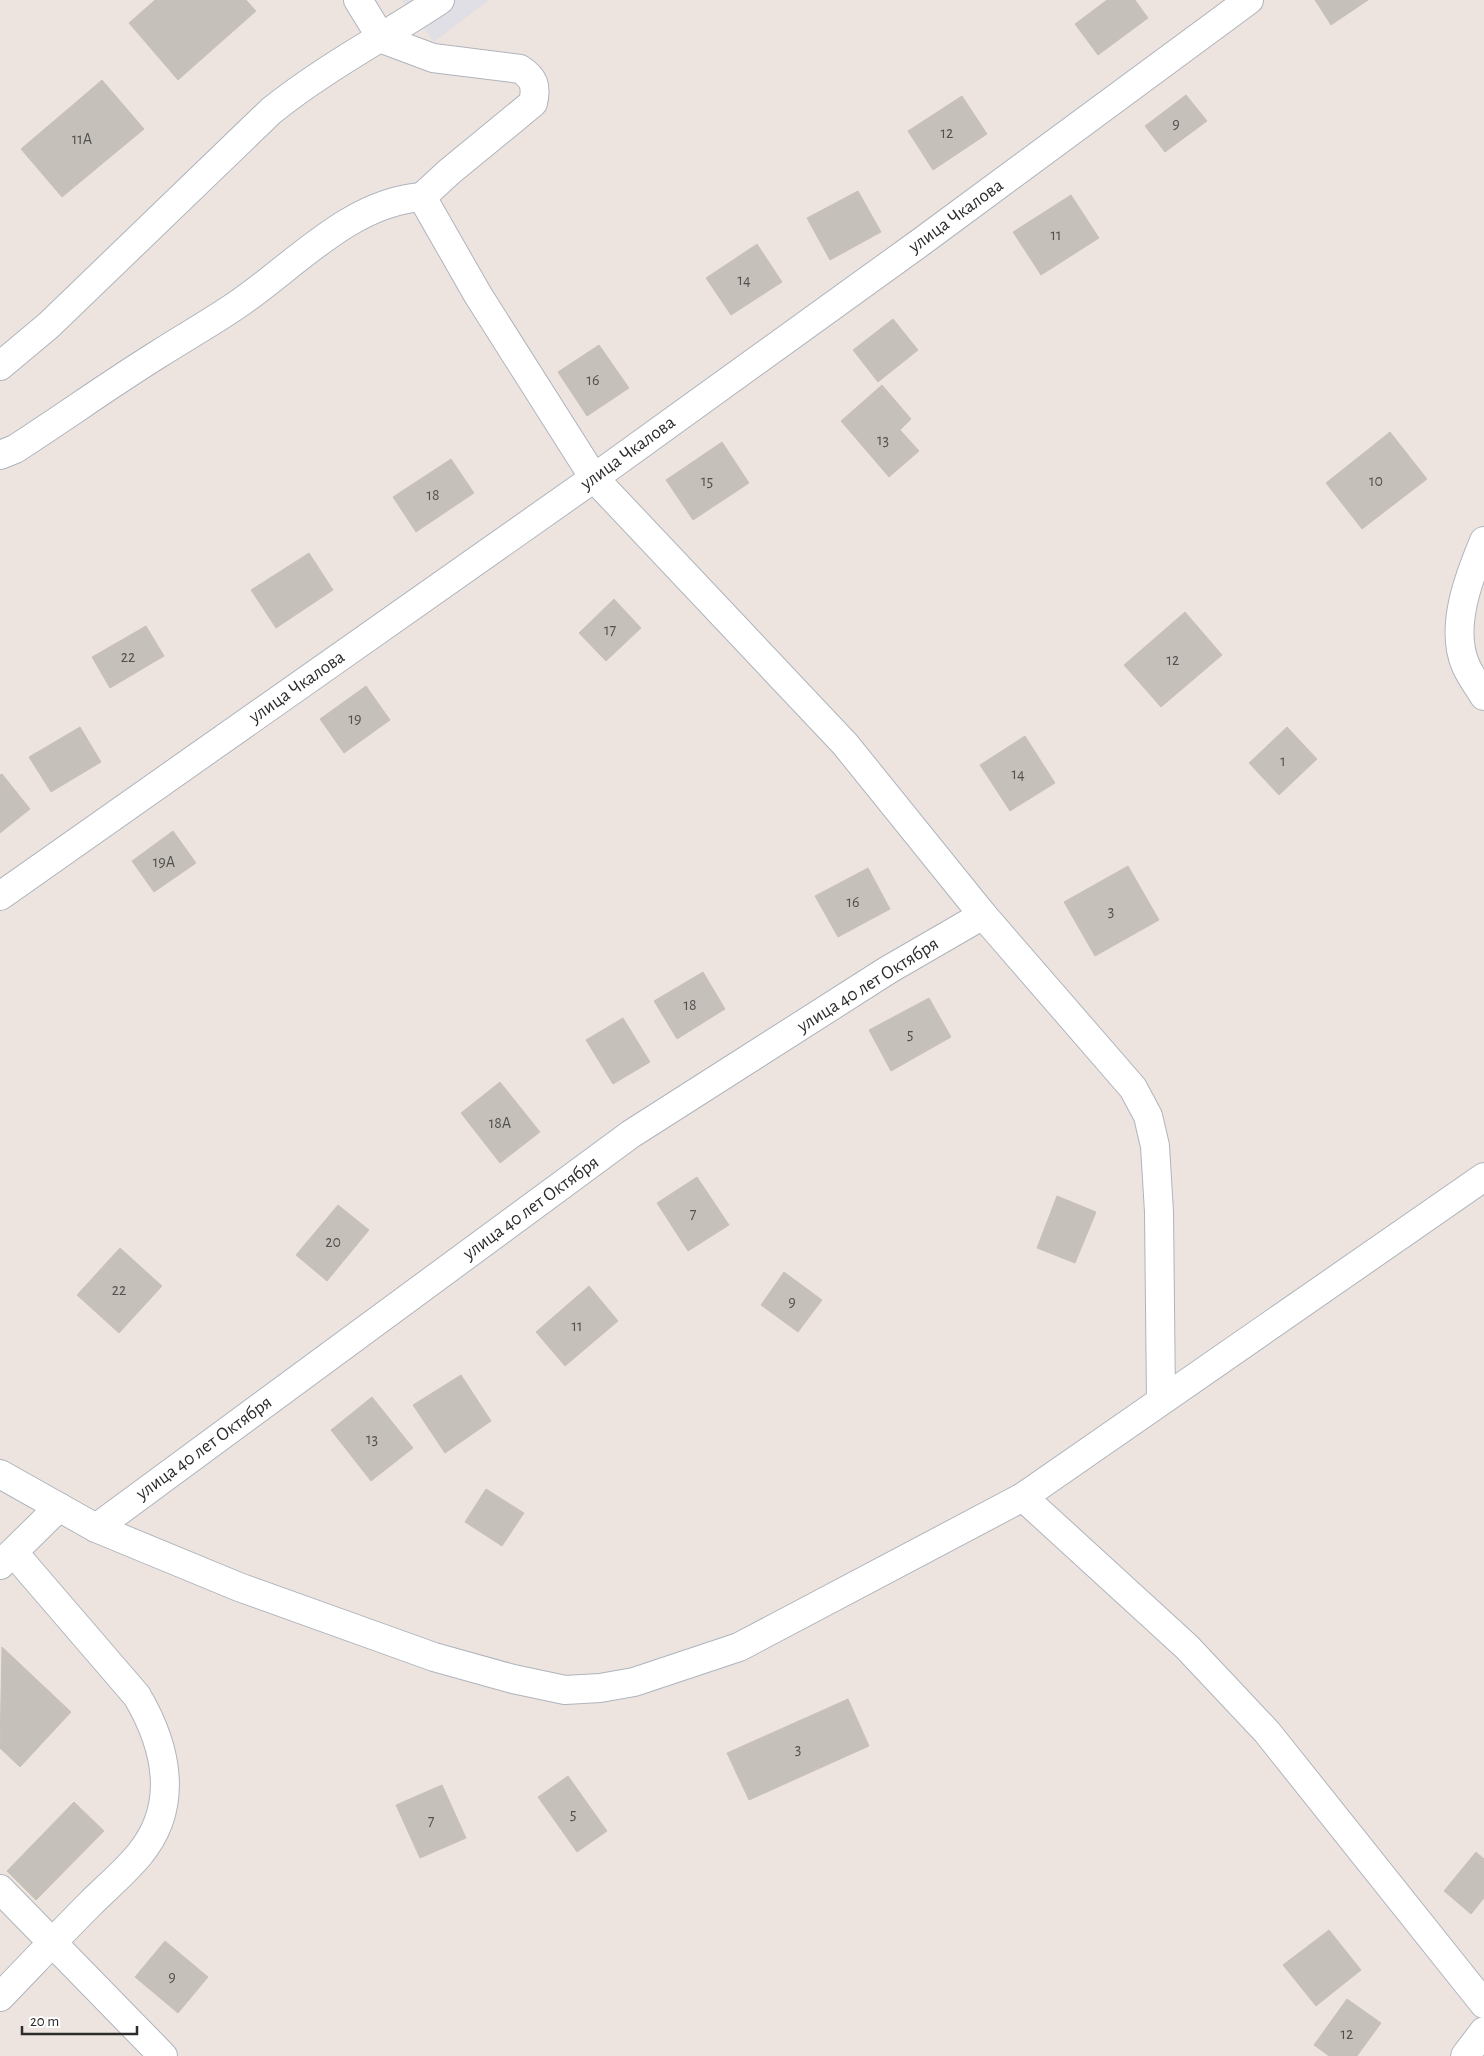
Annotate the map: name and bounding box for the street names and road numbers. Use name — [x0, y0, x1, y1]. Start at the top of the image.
street label: улица Чкалова — [904, 175, 1007, 257]
street label: улица Чкалова — [576, 412, 679, 494]
street label: улица Чкалова — [245, 647, 348, 727]
street label: улица 40 лет Октября — [793, 934, 942, 1037]
street label: улица 40 лет Октября — [459, 1153, 602, 1264]
street label: улица 40 лет Октября — [132, 1393, 275, 1504]

